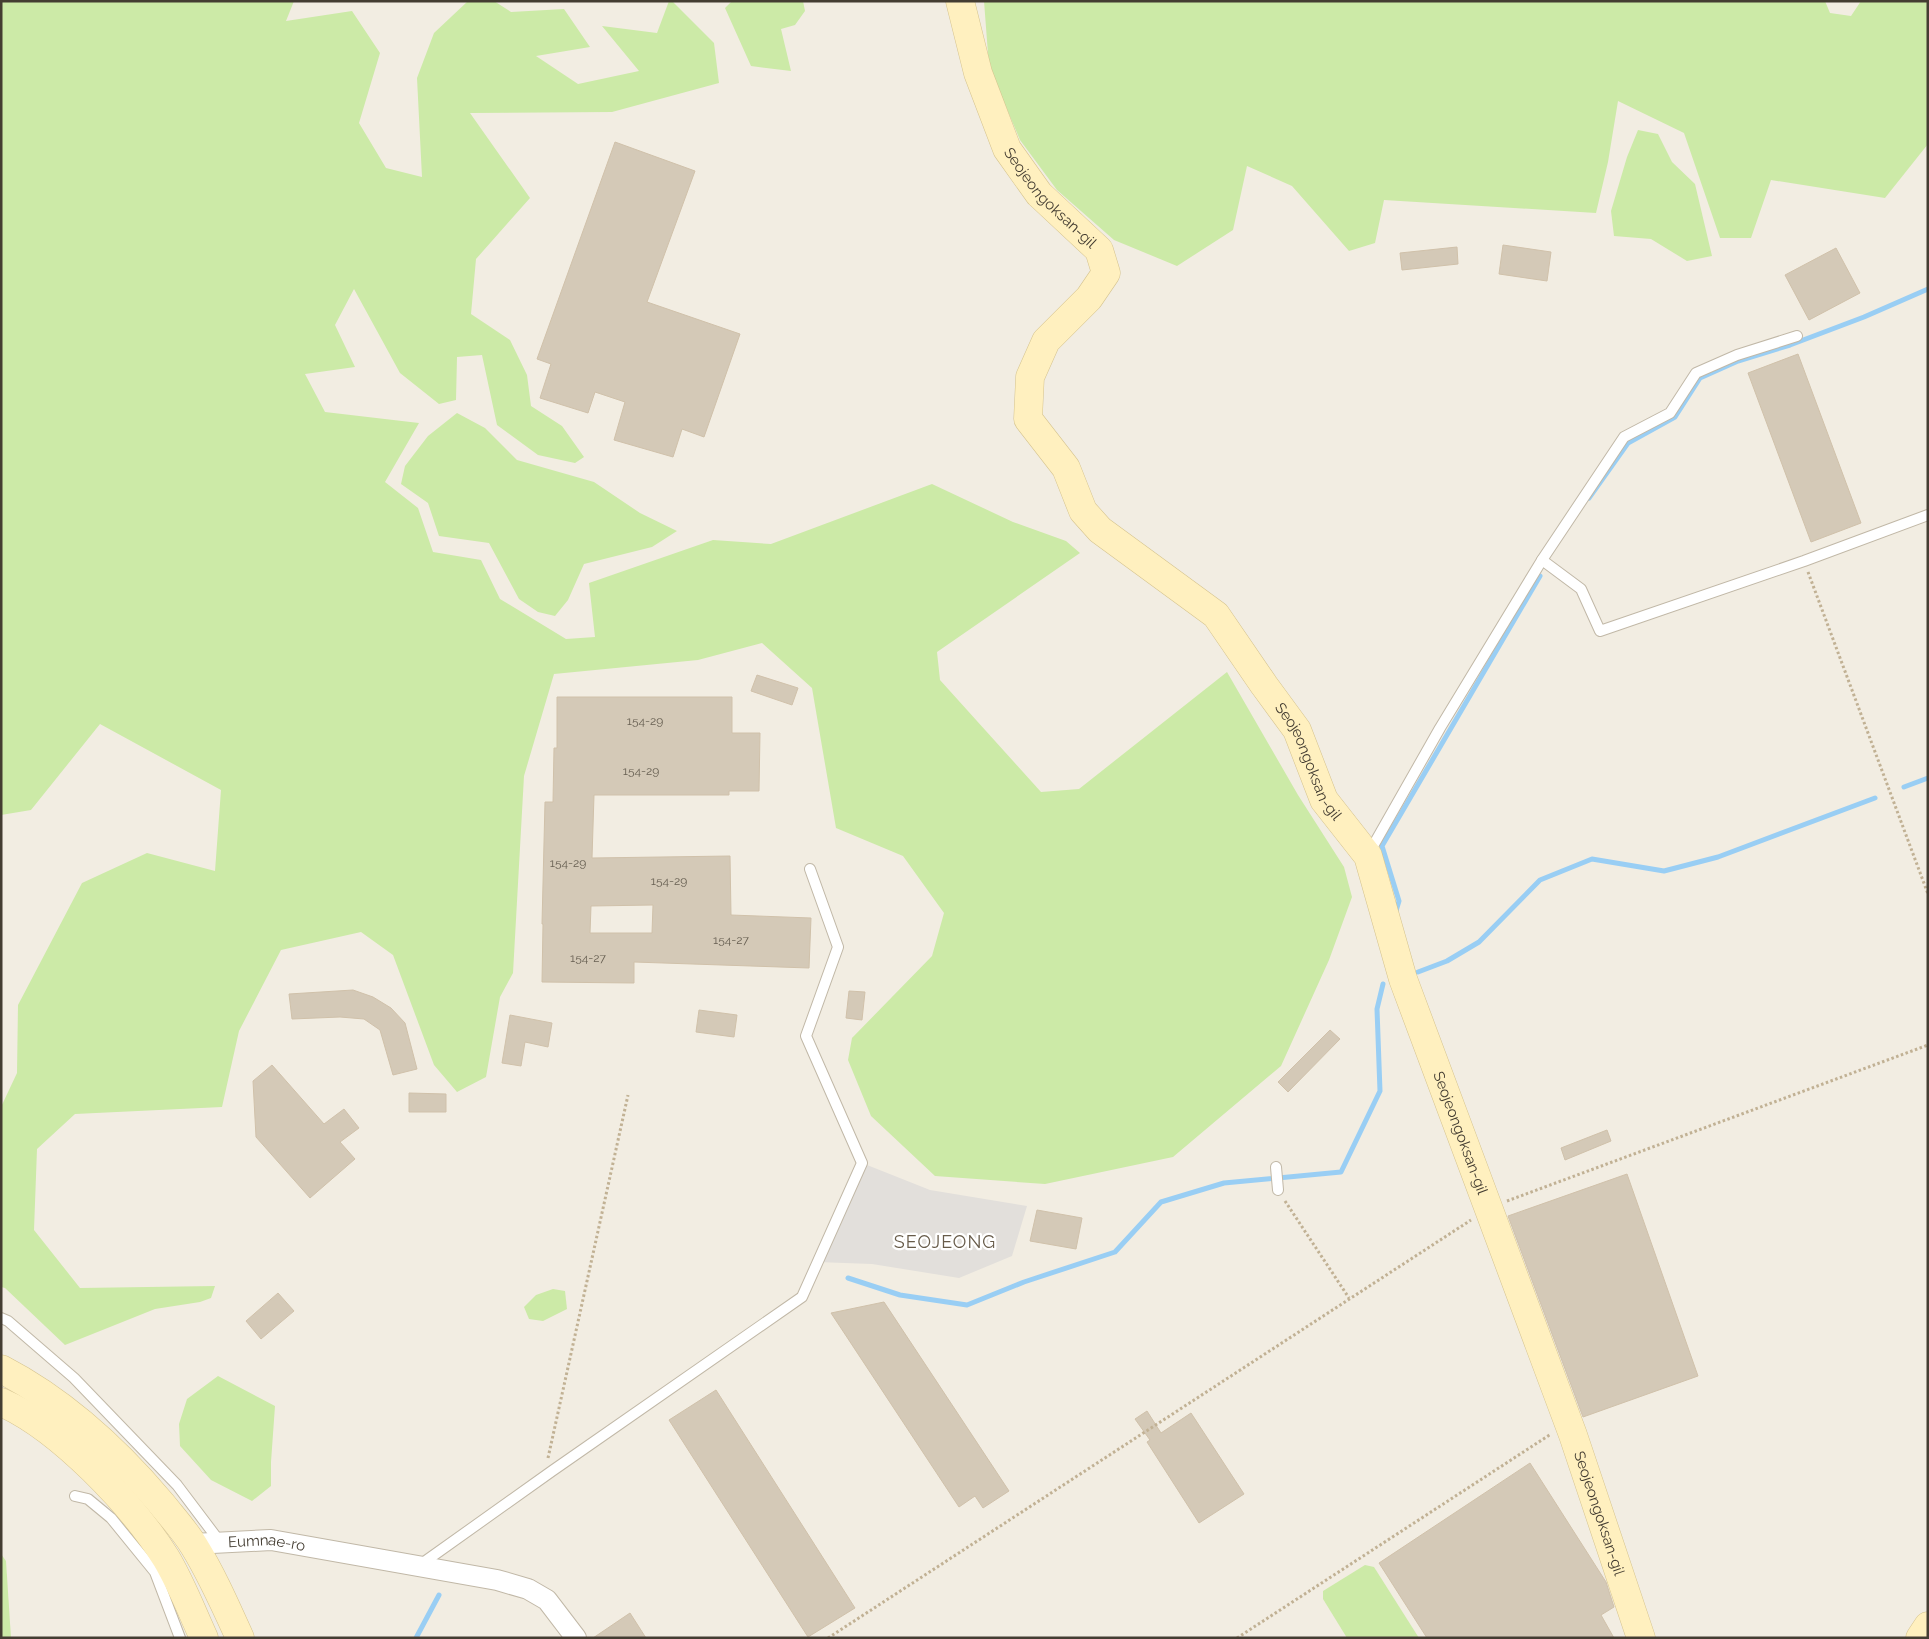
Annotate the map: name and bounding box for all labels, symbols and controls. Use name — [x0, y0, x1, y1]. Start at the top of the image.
street label: Seojeongoksan-gil — [1000, 144, 1101, 253]
street label: Seojeongoksan-gil — [1271, 699, 1346, 825]
house number: 154-29 — [627, 714, 663, 728]
house number: 154-29 — [623, 764, 659, 778]
house number: 154-29 — [550, 856, 586, 870]
house number: 154-29 — [651, 874, 687, 888]
house number: 154-27 — [713, 933, 750, 947]
house number: 154-27 — [570, 951, 607, 965]
street label: Seojeongoksan-gil — [1429, 1069, 1492, 1198]
district label: SEOJEONG — [894, 1231, 996, 1252]
street label: Seojeongoksan-gil — [1570, 1449, 1629, 1579]
street label: Eumnae-ro — [228, 1531, 307, 1555]

